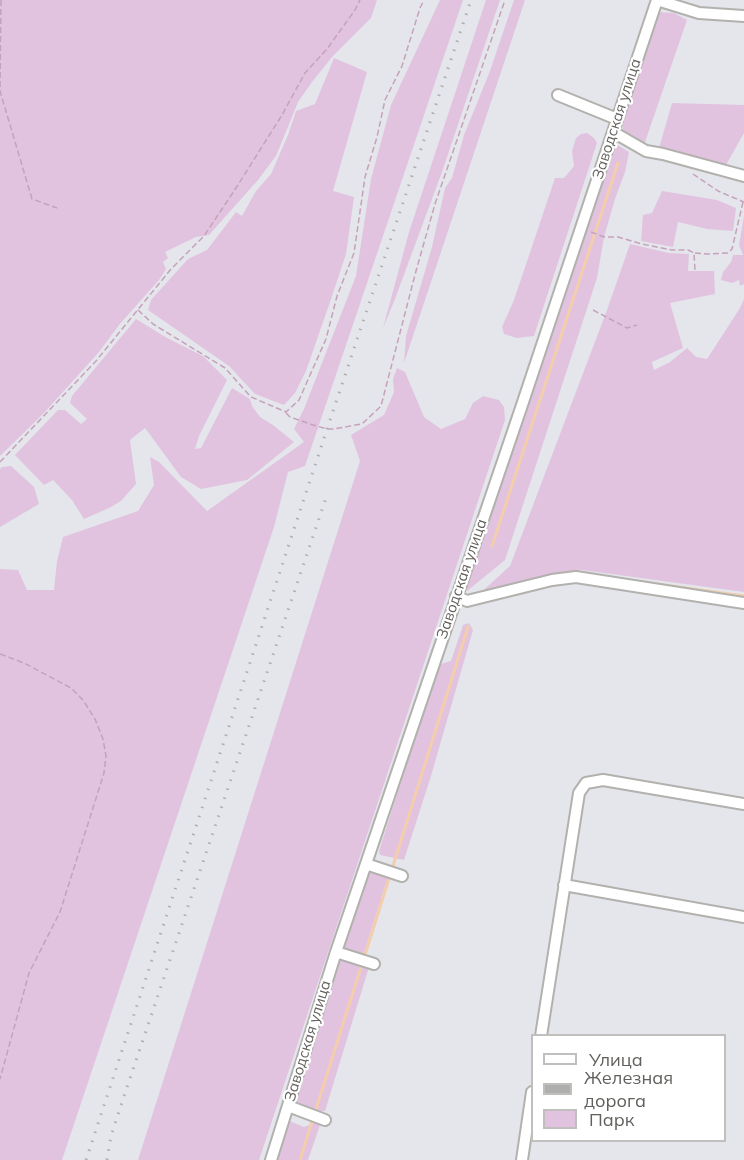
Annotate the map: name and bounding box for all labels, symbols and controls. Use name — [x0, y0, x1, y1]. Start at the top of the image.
street label: Заводская улица — [589, 56, 645, 182]
street label: Заводская улица — [433, 517, 491, 641]
street label: Заводская улица — [281, 978, 335, 1104]
legend — [531, 1034, 726, 1142]
text: Улица — [589, 1048, 643, 1071]
text: Железная дорога — [584, 1066, 673, 1112]
text: Парк — [589, 1108, 634, 1131]

